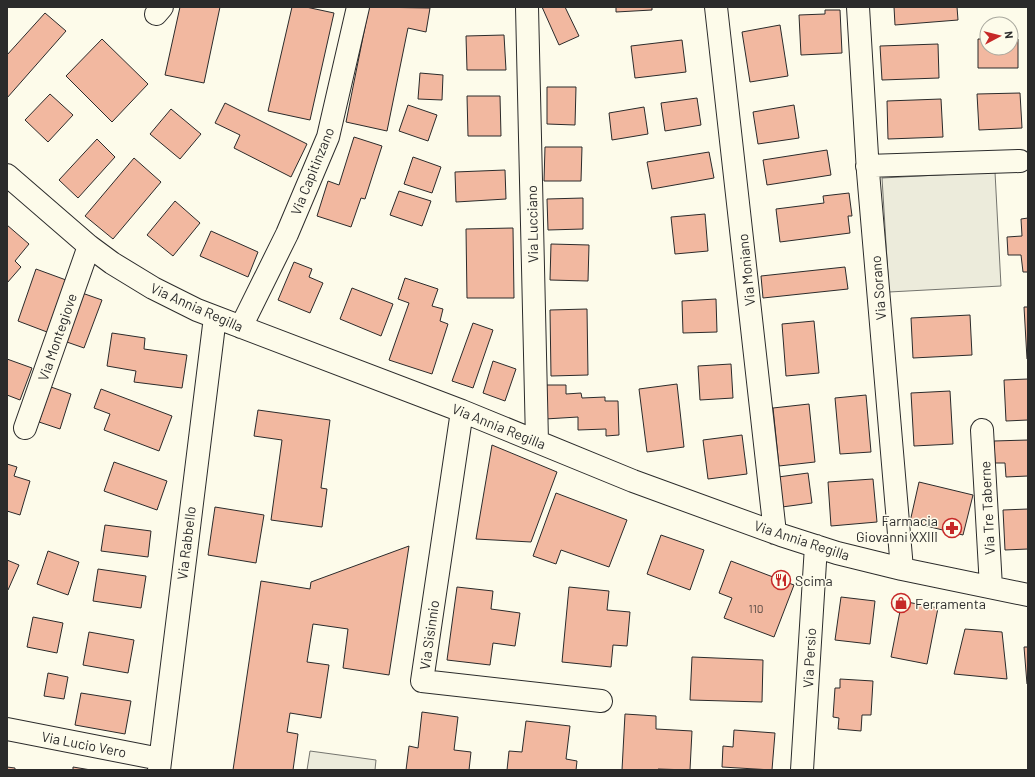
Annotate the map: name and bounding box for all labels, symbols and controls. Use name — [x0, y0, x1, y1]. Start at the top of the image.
north arrow — [979, 16, 1019, 56]
text: N — [1003, 30, 1016, 39]
street label: Via Capitinzano — [287, 125, 337, 217]
street label: Via Lucciano — [523, 185, 541, 263]
street label: Via Moniano — [734, 233, 758, 307]
street label: Via Sorano — [867, 255, 889, 321]
street label: Via Annia Regilla — [148, 279, 246, 335]
street label: Via Montegiove — [34, 291, 80, 383]
street label: Via Annia Regilla — [450, 399, 548, 453]
street label: Via Tre Taberne — [976, 461, 998, 555]
street label: Via Rabbello — [173, 505, 199, 581]
place label: Farmacia Giovanni XXIII — [856, 512, 938, 545]
street label: Via Annia Regilla — [752, 517, 852, 563]
pharmacy icon: Farmacia Giovanni XXIII — [941, 517, 963, 539]
restaurant icon: Scima — [770, 569, 792, 591]
place label: Scima — [795, 572, 833, 589]
shop icon: Ferramenta — [890, 592, 912, 614]
place label: Ferramenta — [915, 595, 986, 612]
street label: Via Sisinnio — [416, 599, 442, 671]
house number: 110 — [748, 601, 764, 615]
street label: Via Persio — [799, 627, 819, 689]
street label: Via Lucio Vero — [40, 727, 128, 761]

